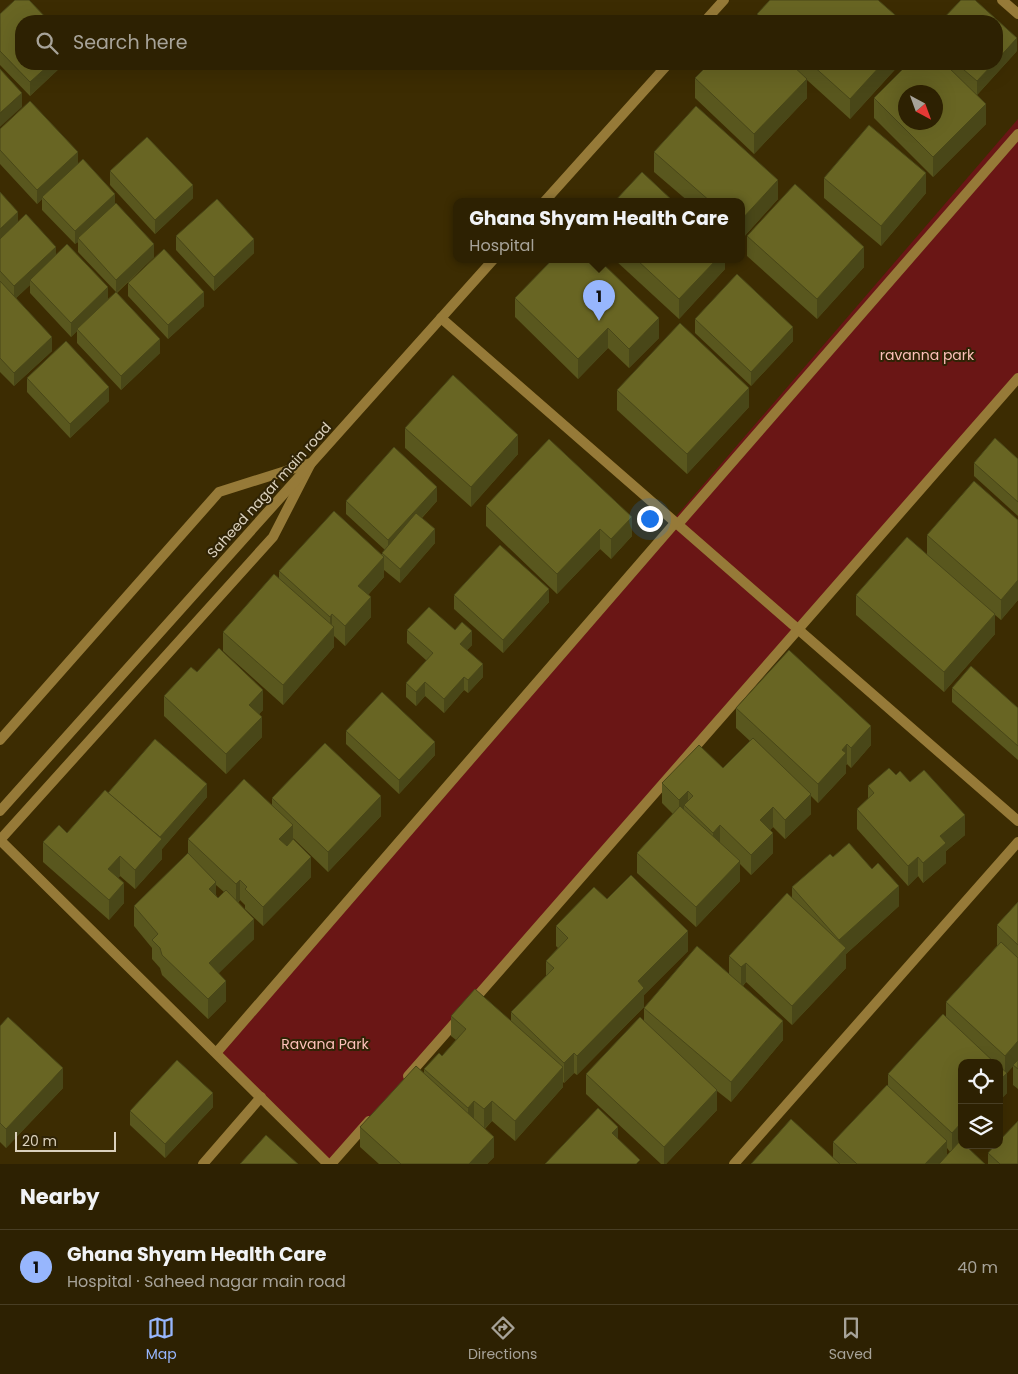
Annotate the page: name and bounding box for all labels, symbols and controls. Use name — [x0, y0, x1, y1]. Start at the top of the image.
search box — [15, 15, 1003, 70]
icon: search — [33, 29, 61, 57]
text: Search here — [73, 29, 187, 56]
north arrow — [898, 85, 943, 130]
popup — [453, 198, 745, 263]
text: Ghana Shyam Health Care — [469, 205, 729, 232]
text: Hospital — [469, 234, 534, 257]
pin: 1 — [583, 280, 615, 321]
park label: ravanna park — [880, 345, 975, 365]
street label: Saheed nagar main road — [202, 418, 336, 562]
your location — [637, 506, 663, 532]
park label: Ravana Park — [281, 1034, 370, 1054]
map controls — [958, 1059, 1003, 1149]
button: locate — [958, 1059, 1003, 1104]
button: layers — [958, 1104, 1003, 1149]
scale bar — [15, 1129, 116, 1152]
text: 20 m — [22, 1131, 57, 1151]
text: Nearby — [20, 1182, 100, 1211]
text: Ghana Shyam Health Care — [67, 1241, 326, 1268]
text: 1 — [33, 1256, 39, 1279]
text: 40 m — [957, 1256, 998, 1279]
text: Hospital · Saheed nagar main road — [67, 1270, 346, 1293]
tab: Map — [146, 1314, 177, 1365]
tab: Directions — [468, 1314, 537, 1365]
tab: Saved — [829, 1314, 872, 1365]

